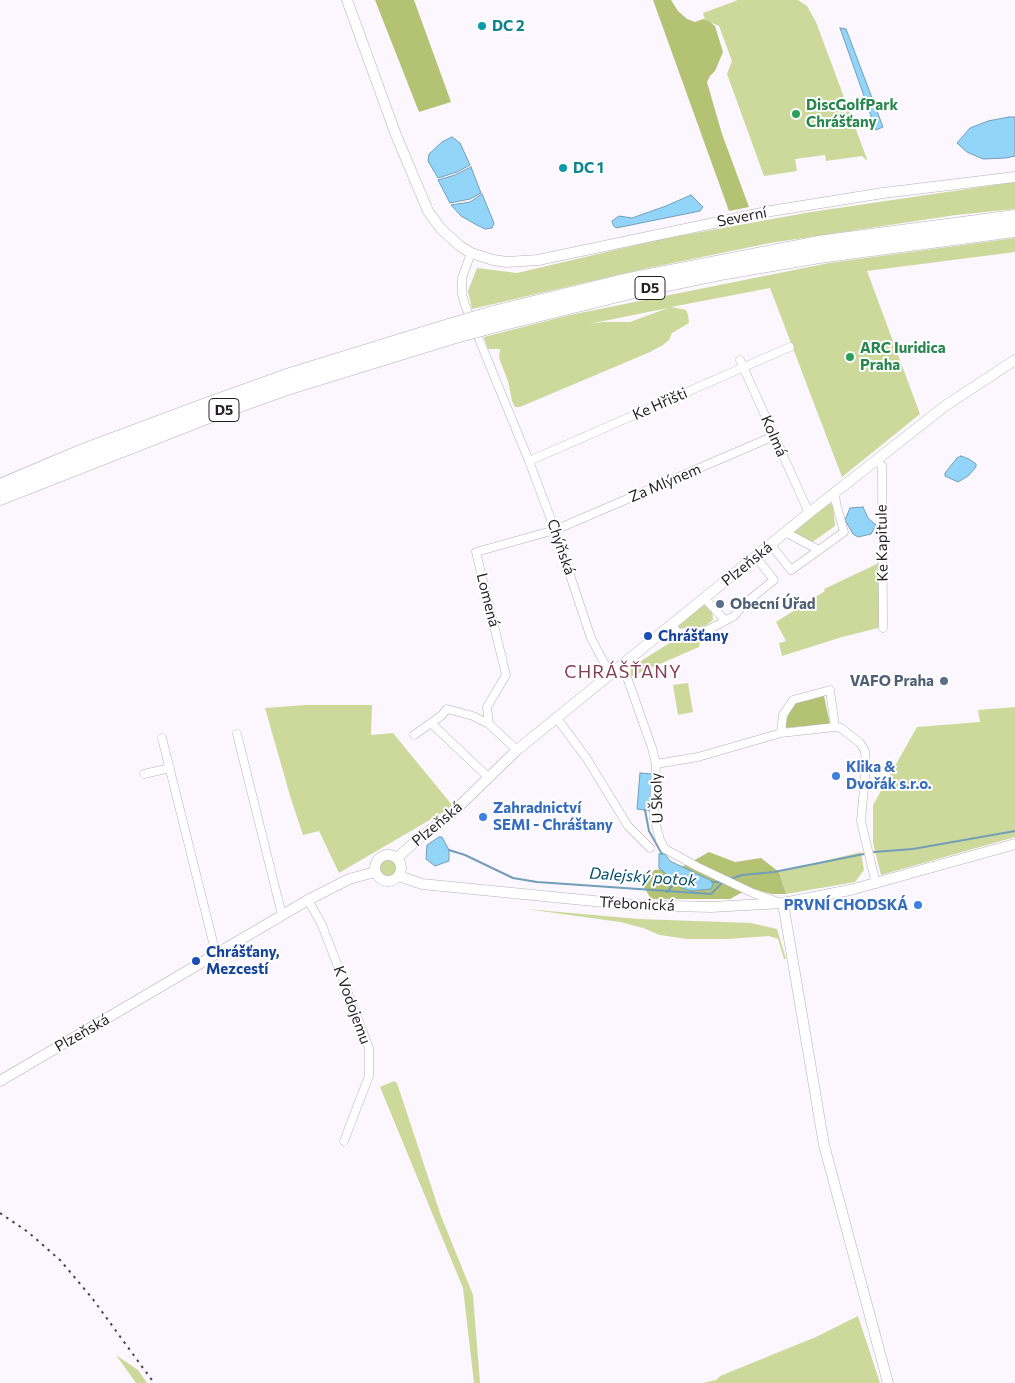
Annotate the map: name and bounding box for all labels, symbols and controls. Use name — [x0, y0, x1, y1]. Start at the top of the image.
place label: DC 2 — [492, 17, 525, 35]
marker: DC 2 — [476, 20, 488, 32]
place label: DiscGolfPark Chrášťany — [806, 96, 898, 131]
marker: DiscGolfPark Chrášťany — [790, 108, 802, 120]
place label: DC 1 — [573, 159, 604, 177]
marker: DC 1 — [557, 162, 569, 174]
street label: Severní — [716, 203, 768, 231]
road number: D5 — [635, 276, 665, 300]
place label: ARC Iuridica Praha — [860, 339, 946, 374]
marker: ARC Iuridica Praha — [844, 351, 856, 363]
street label: Ke Hřišti — [630, 384, 690, 424]
road number: D5 — [209, 398, 239, 422]
street label: Kolmá — [757, 413, 791, 459]
street label: Za Mlýnem — [626, 460, 704, 506]
street label: Ke Kapitule — [872, 504, 892, 582]
street label: Chýňská — [543, 517, 579, 577]
street label: Plzeňská — [718, 538, 776, 590]
street label: Lomená — [473, 571, 503, 629]
place label: Obecní Úřad — [730, 595, 816, 613]
marker: Obecní Úřad — [714, 598, 726, 610]
place label: Chrášťany — [658, 627, 729, 645]
marker: Chrášťany — [642, 630, 654, 642]
district label: CHRÁŠŤANY — [563, 661, 683, 683]
place label: VAFO Praha — [850, 672, 934, 690]
marker: VAFO Praha — [938, 675, 950, 687]
place label: Klika & Dvořák s.r.o. — [846, 758, 932, 793]
marker: Klika & Dvořák s.r.o. — [830, 770, 842, 782]
street label: U Školy — [647, 772, 667, 824]
street label: Plzeňská — [408, 798, 466, 850]
place label: Zahradnictví SEMI - Chráštany — [493, 799, 613, 834]
marker: Zahradnictví SEMI - Chráštany — [477, 811, 489, 823]
water label: Dalejský potok — [589, 864, 697, 890]
street label: Třebonická — [599, 893, 675, 915]
place label: PRVNÍ CHODSKÁ — [784, 896, 908, 914]
marker: PRVNÍ CHODSKÁ — [912, 899, 924, 911]
place label: Chrášťany, Mezcestí — [206, 943, 280, 978]
marker: Chrášťany, Mezcestí — [190, 955, 202, 967]
street label: K Vodojemu — [330, 963, 374, 1047]
street label: Plzeňská — [52, 1010, 112, 1056]

